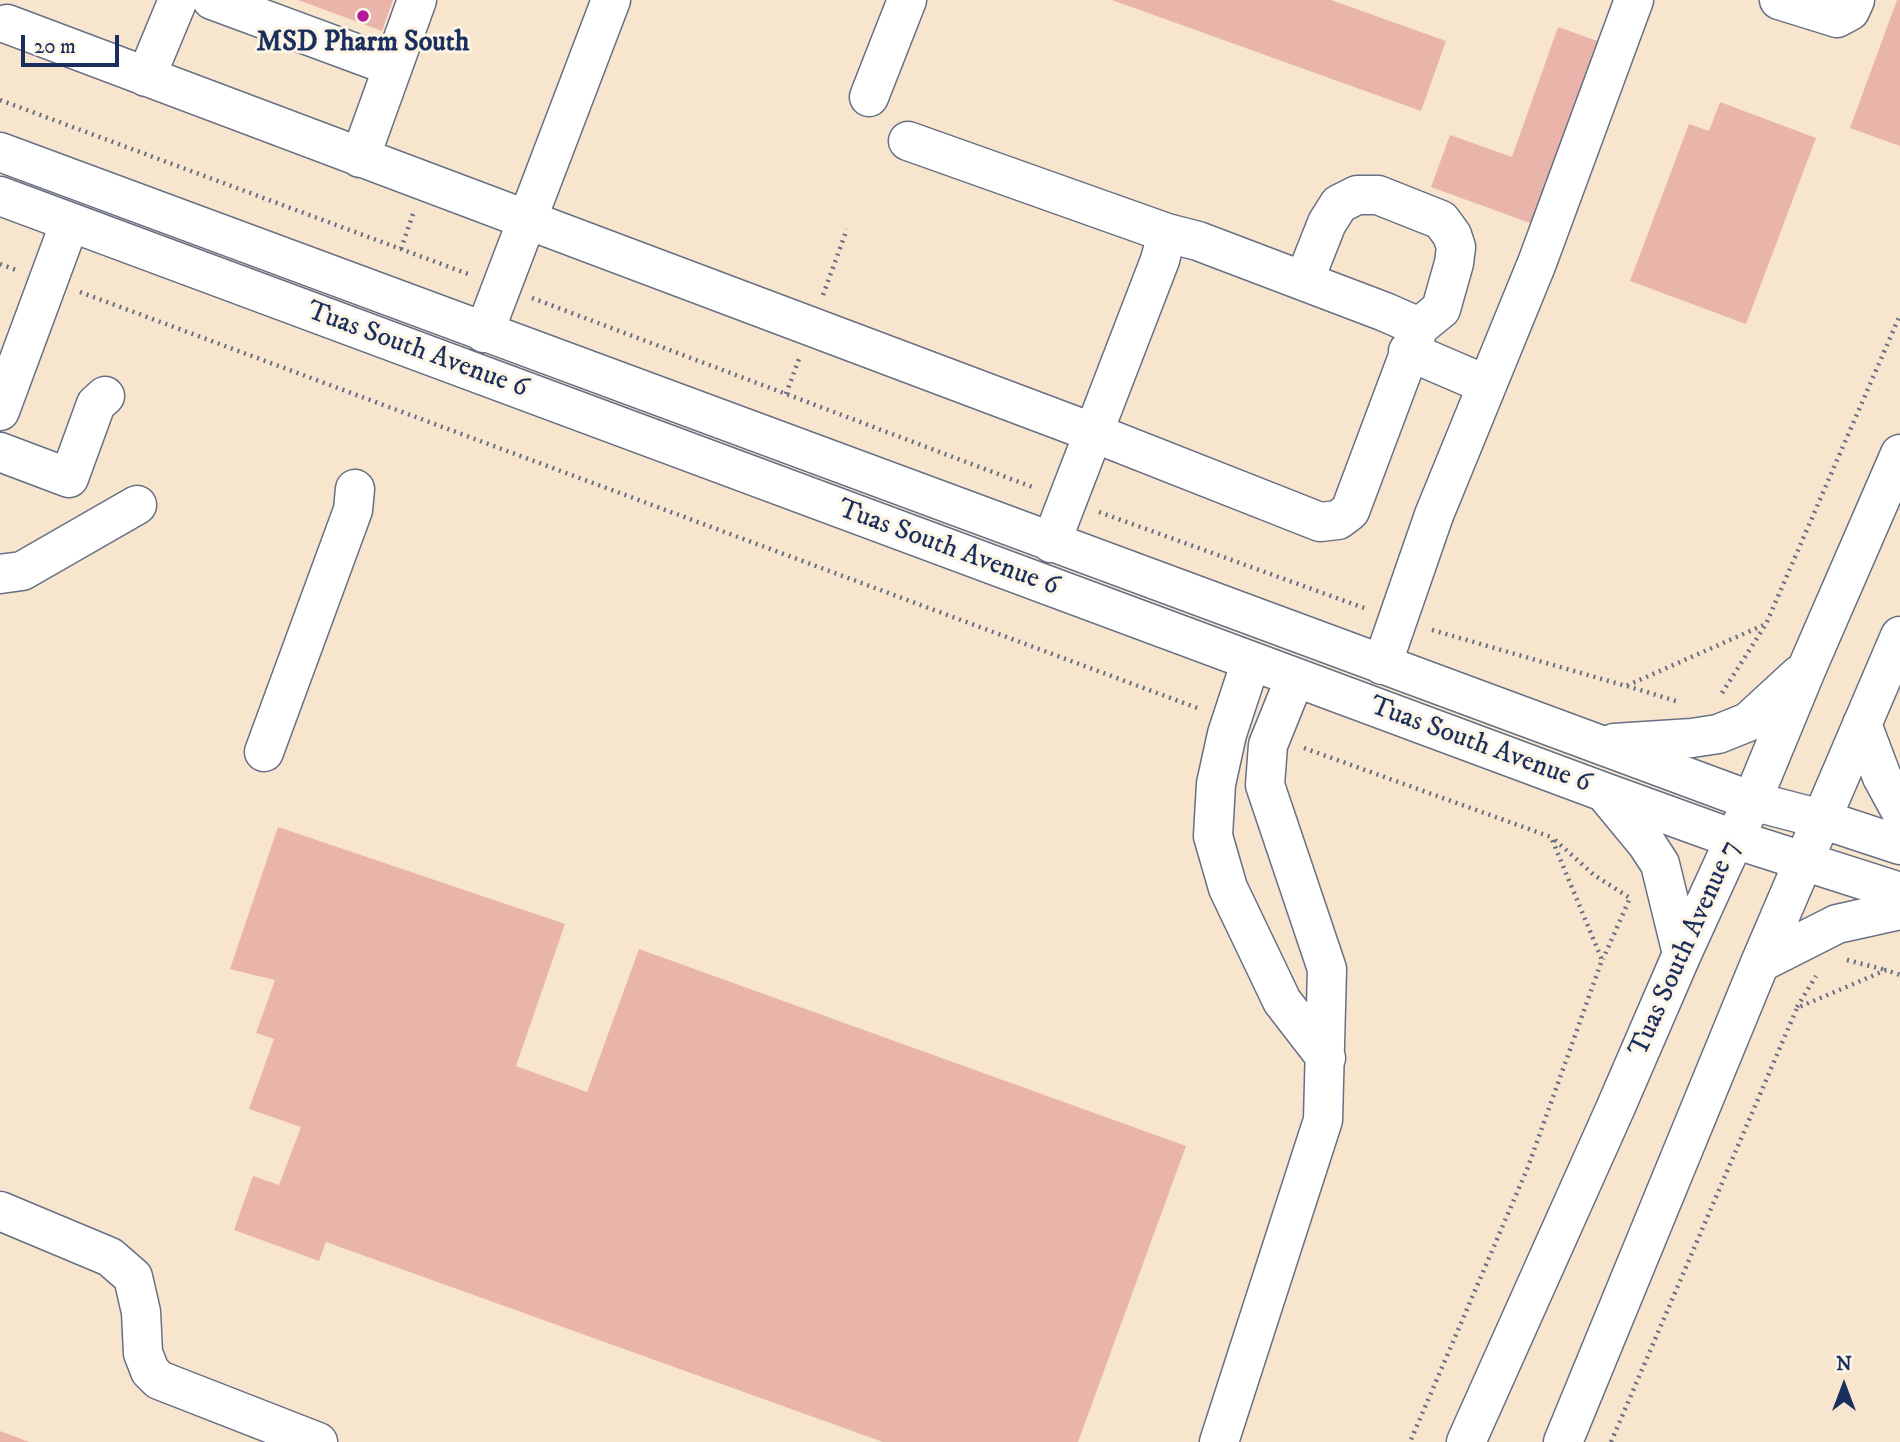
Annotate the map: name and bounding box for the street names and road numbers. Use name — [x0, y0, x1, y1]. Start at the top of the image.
street label: Tuas South Avenue 6 — [302, 295, 532, 407]
street label: Tuas South Avenue 6 — [833, 493, 1063, 605]
street label: Tuas South Avenue 6 — [1365, 690, 1595, 802]
street label: Tuas South Avenue 7 — [1623, 836, 1749, 1062]

